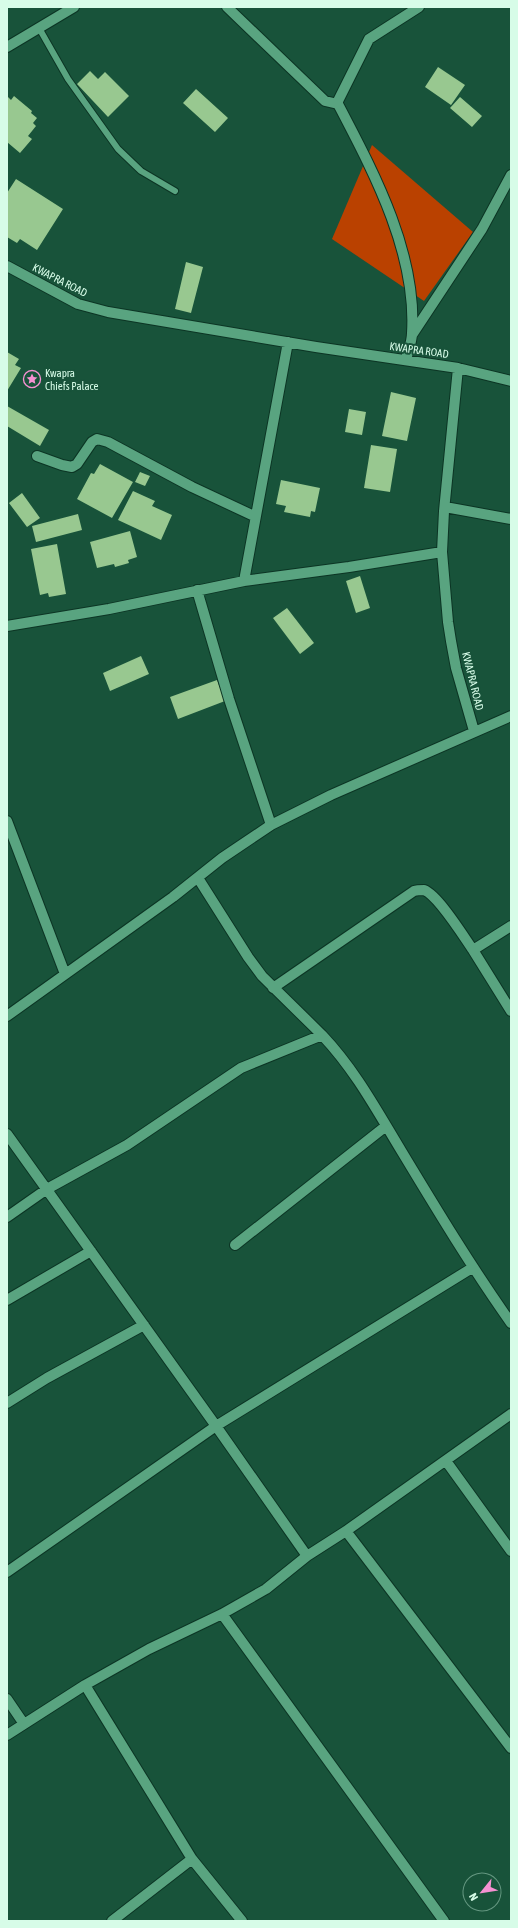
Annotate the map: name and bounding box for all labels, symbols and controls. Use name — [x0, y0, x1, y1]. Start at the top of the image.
street label: KWAPRA ROAD — [31, 261, 89, 299]
street label: KWAPRA ROAD — [389, 340, 449, 360]
place label: Kwapra Chiefs Palace — [45, 367, 99, 392]
place icon: Kwapra Chiefs Palace — [22, 369, 42, 389]
street label: KWAPRA ROAD — [460, 651, 486, 711]
north arrow — [462, 1872, 502, 1912]
text: N — [467, 1891, 480, 1903]

